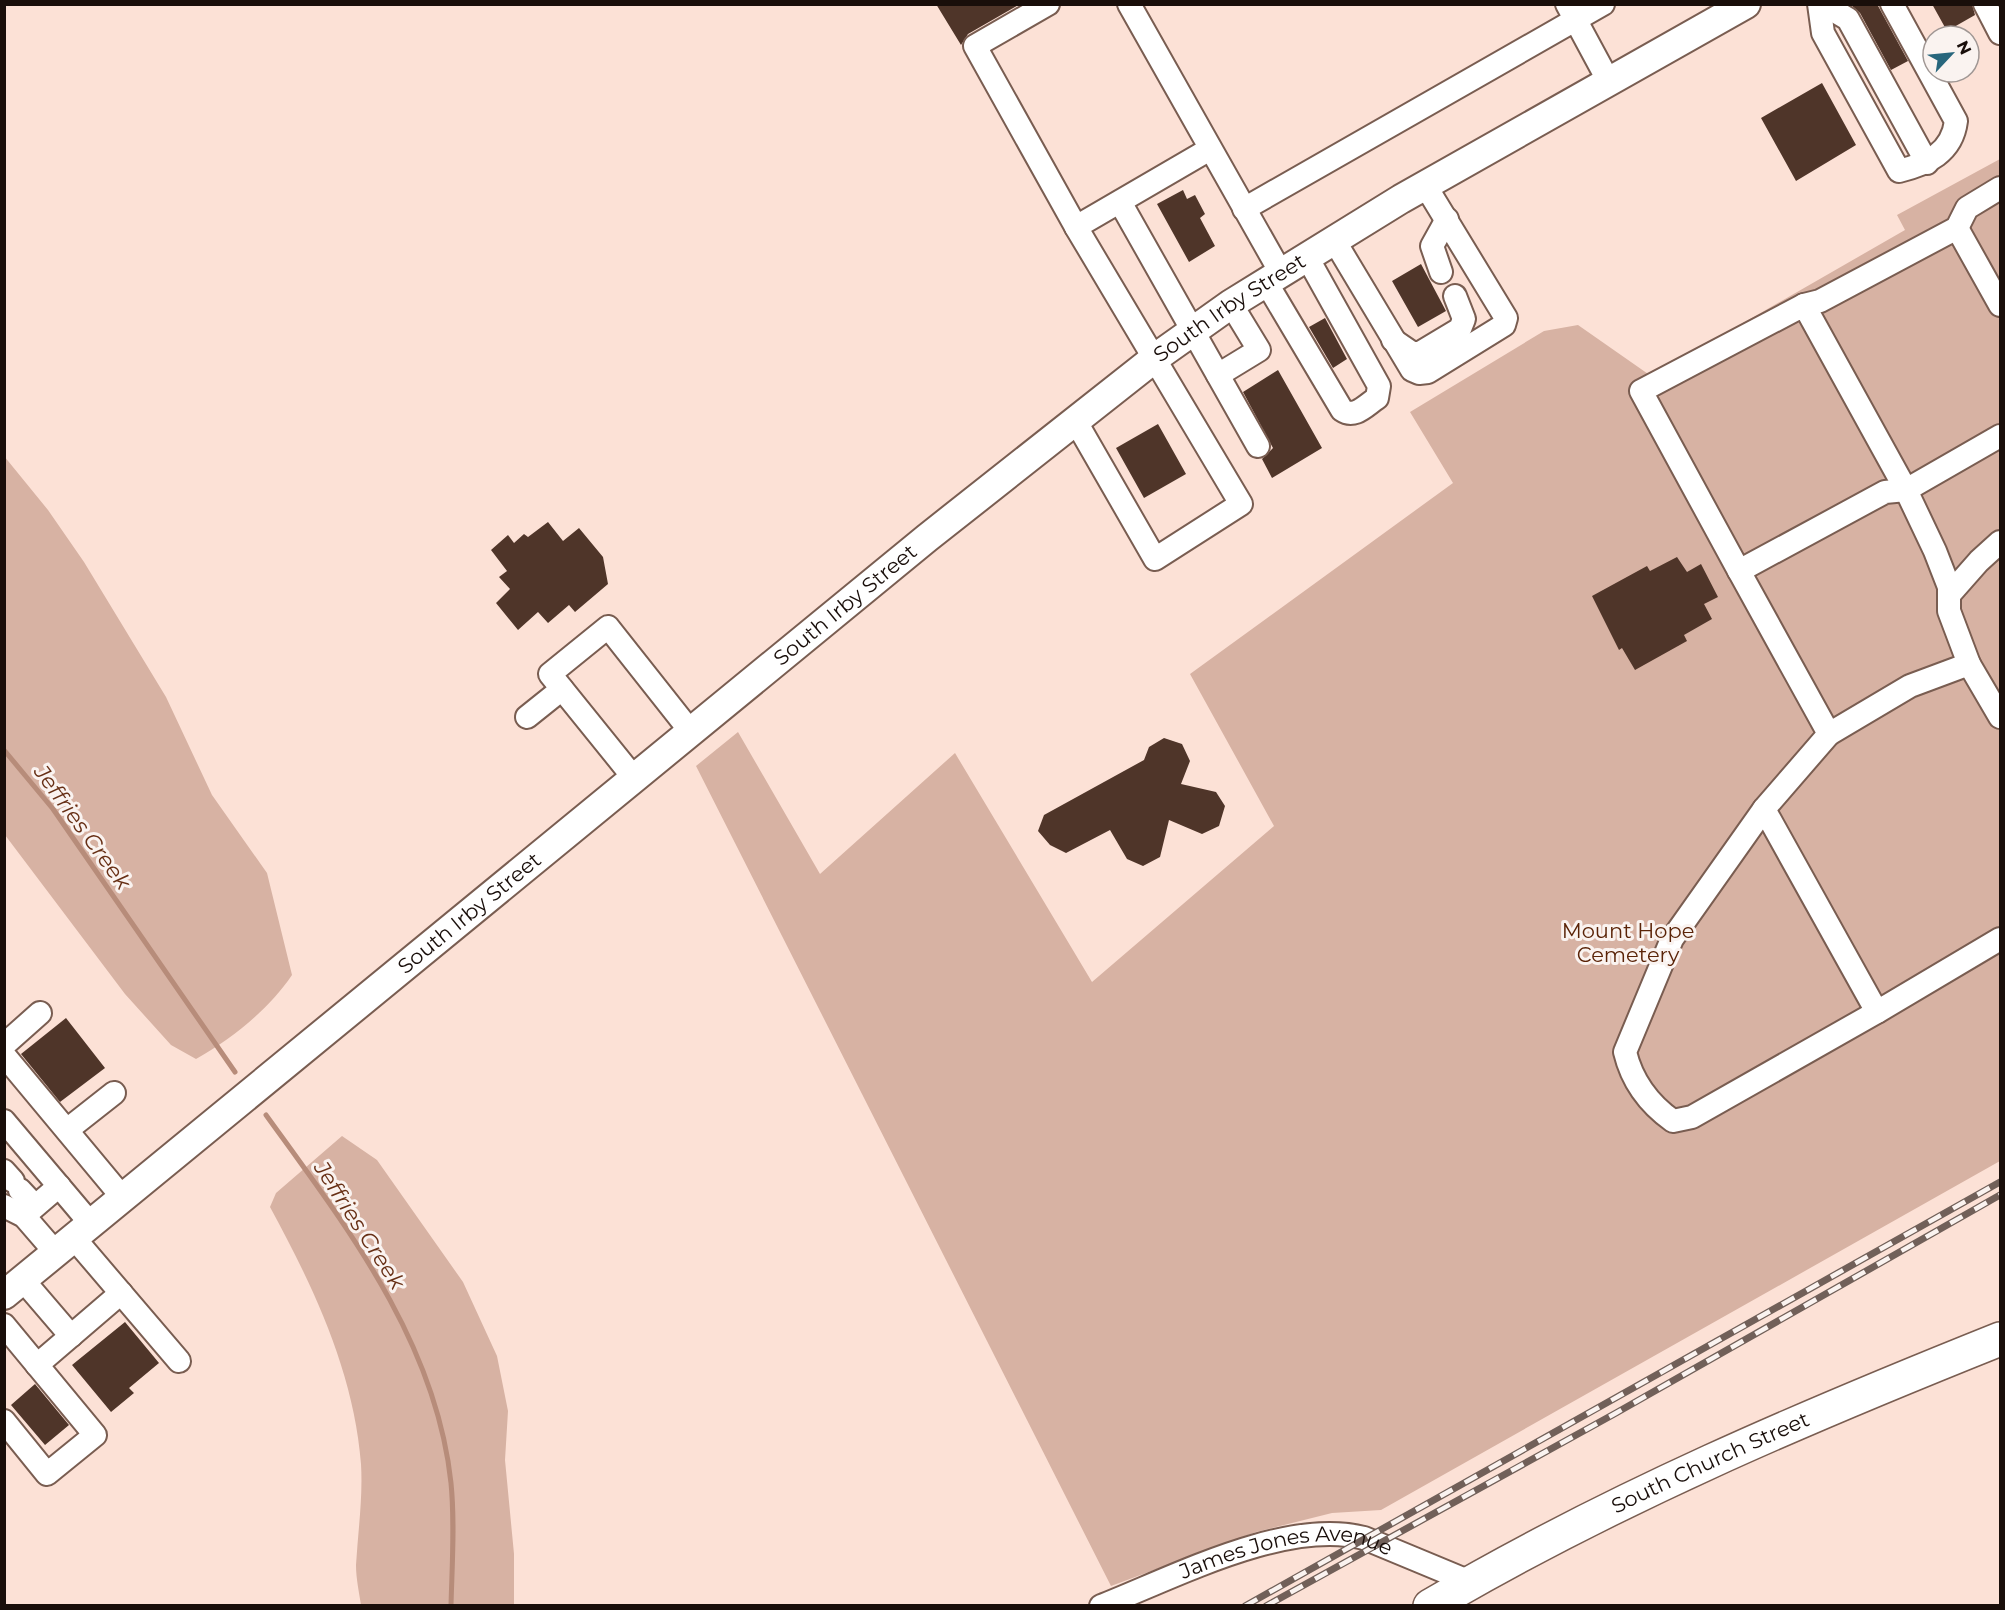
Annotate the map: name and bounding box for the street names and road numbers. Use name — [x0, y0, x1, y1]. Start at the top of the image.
street label: South Irby Street — [1148, 248, 1310, 367]
street label: South Irby Street — [768, 539, 921, 671]
street label: South Irby Street — [393, 847, 546, 979]
street label: South Church Street — [1607, 1406, 1813, 1519]
street label: James Jones Avenue — [1175, 1521, 1397, 1584]

